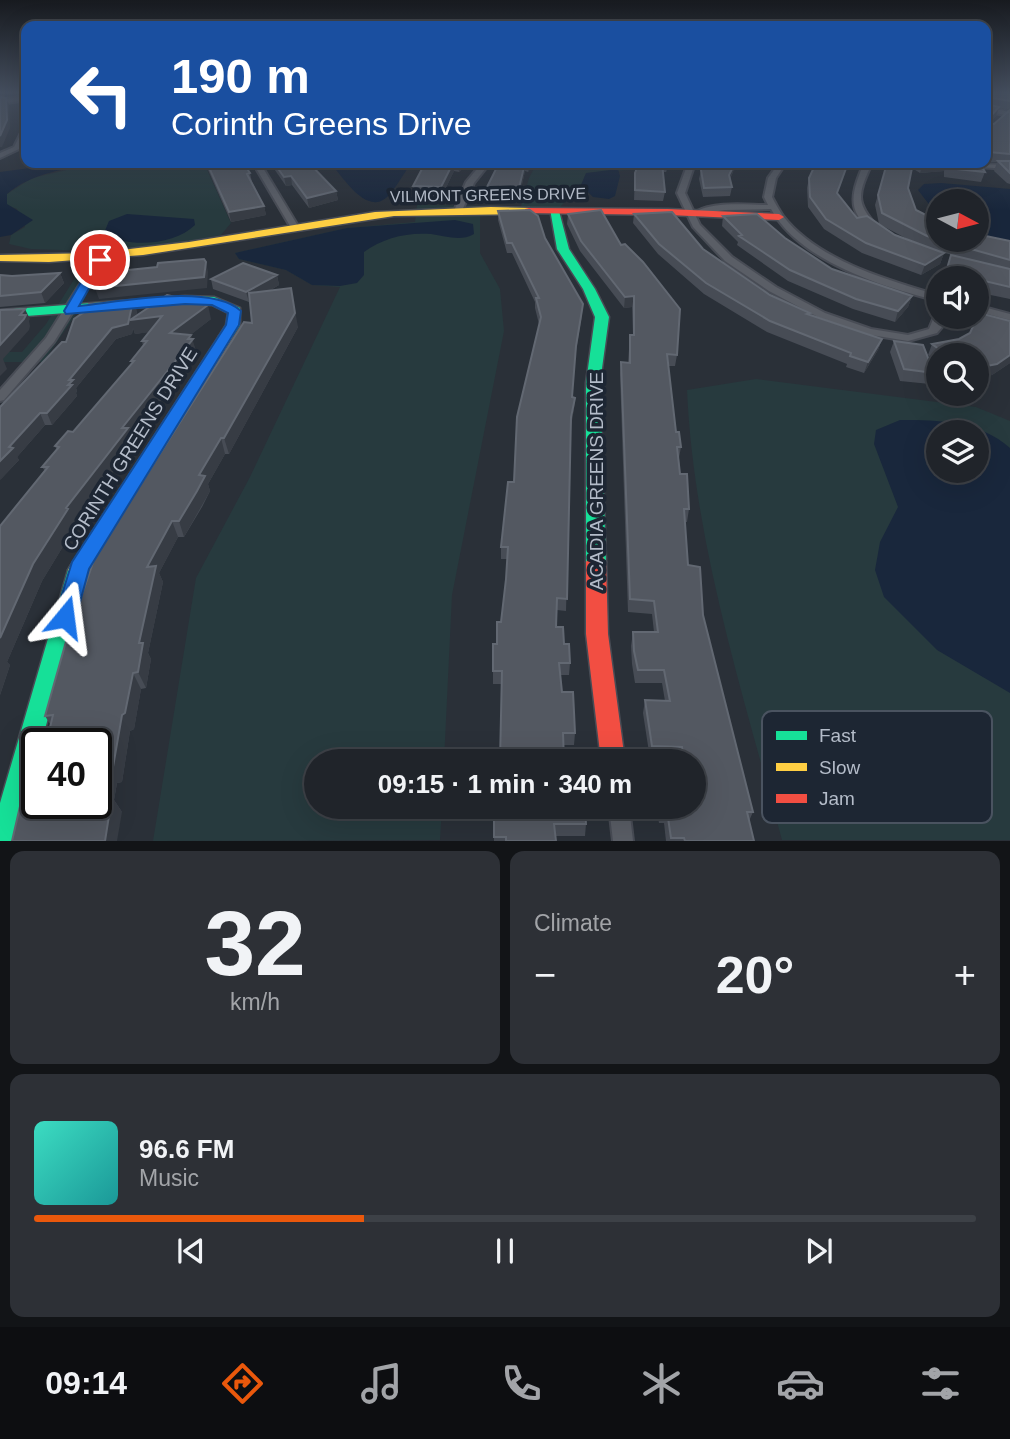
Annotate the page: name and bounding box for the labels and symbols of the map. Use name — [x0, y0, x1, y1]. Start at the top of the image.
street label: VILMONT GREENS DRIVE — [390, 185, 586, 205]
north arrow — [926, 189, 989, 252]
pin — [70, 230, 130, 290]
street label: CORINTH GREENS DRIVE — [59, 344, 201, 554]
street label: ACADIA GREENS DRIVE — [586, 372, 607, 590]
position arrow — [28, 580, 102, 654]
legend — [762, 711, 992, 823]
text: Fast — [819, 725, 857, 746]
speed limit sign: 40 — [21, 728, 112, 819]
text: Slow — [819, 757, 860, 778]
text: Jam — [819, 788, 855, 809]

